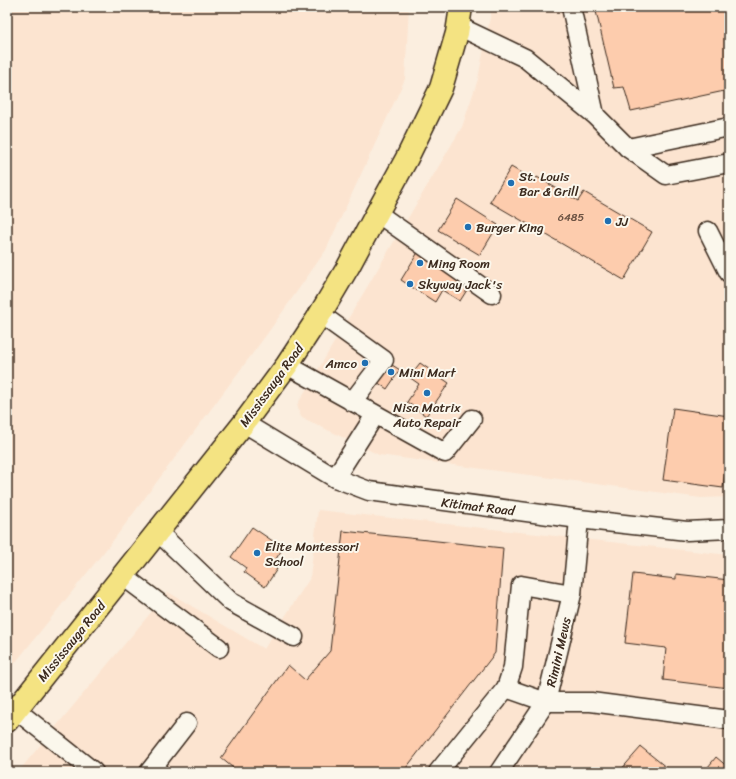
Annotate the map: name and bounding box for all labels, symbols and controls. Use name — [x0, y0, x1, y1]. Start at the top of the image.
place label: St. Louis Bar & Grill — [519, 165, 579, 203]
marker: St. Louis Bar & Grill — [506, 178, 516, 188]
house number: 6485 — [558, 208, 585, 227]
place label: JJ — [615, 210, 629, 233]
place label: Burger King — [476, 216, 544, 239]
marker: JJ — [603, 216, 613, 226]
marker: Burger King — [463, 222, 473, 232]
place label: Ming Room — [428, 252, 490, 275]
marker: Ming Room — [415, 258, 425, 268]
place label: Skyway Jack's — [418, 273, 503, 296]
marker: Skyway Jack's — [405, 279, 415, 289]
street label: Mississauga Road — [233, 338, 310, 432]
place label: Amco — [324, 352, 357, 375]
marker: Amco — [360, 358, 370, 368]
place label: Mini Mart — [399, 361, 456, 384]
marker: Mini Mart — [386, 367, 396, 377]
marker: Nisa Matrix Auto Repair — [422, 388, 432, 398]
place label: Nisa Matrix Auto Repair — [392, 396, 461, 434]
street label: Kitimat Road — [440, 491, 517, 523]
place label: Elite Montessori School — [265, 535, 359, 573]
marker: Elite Montessori School — [252, 548, 262, 558]
street label: Mississauga Road — [31, 595, 112, 687]
street label: Rimini Mews — [539, 614, 578, 689]

